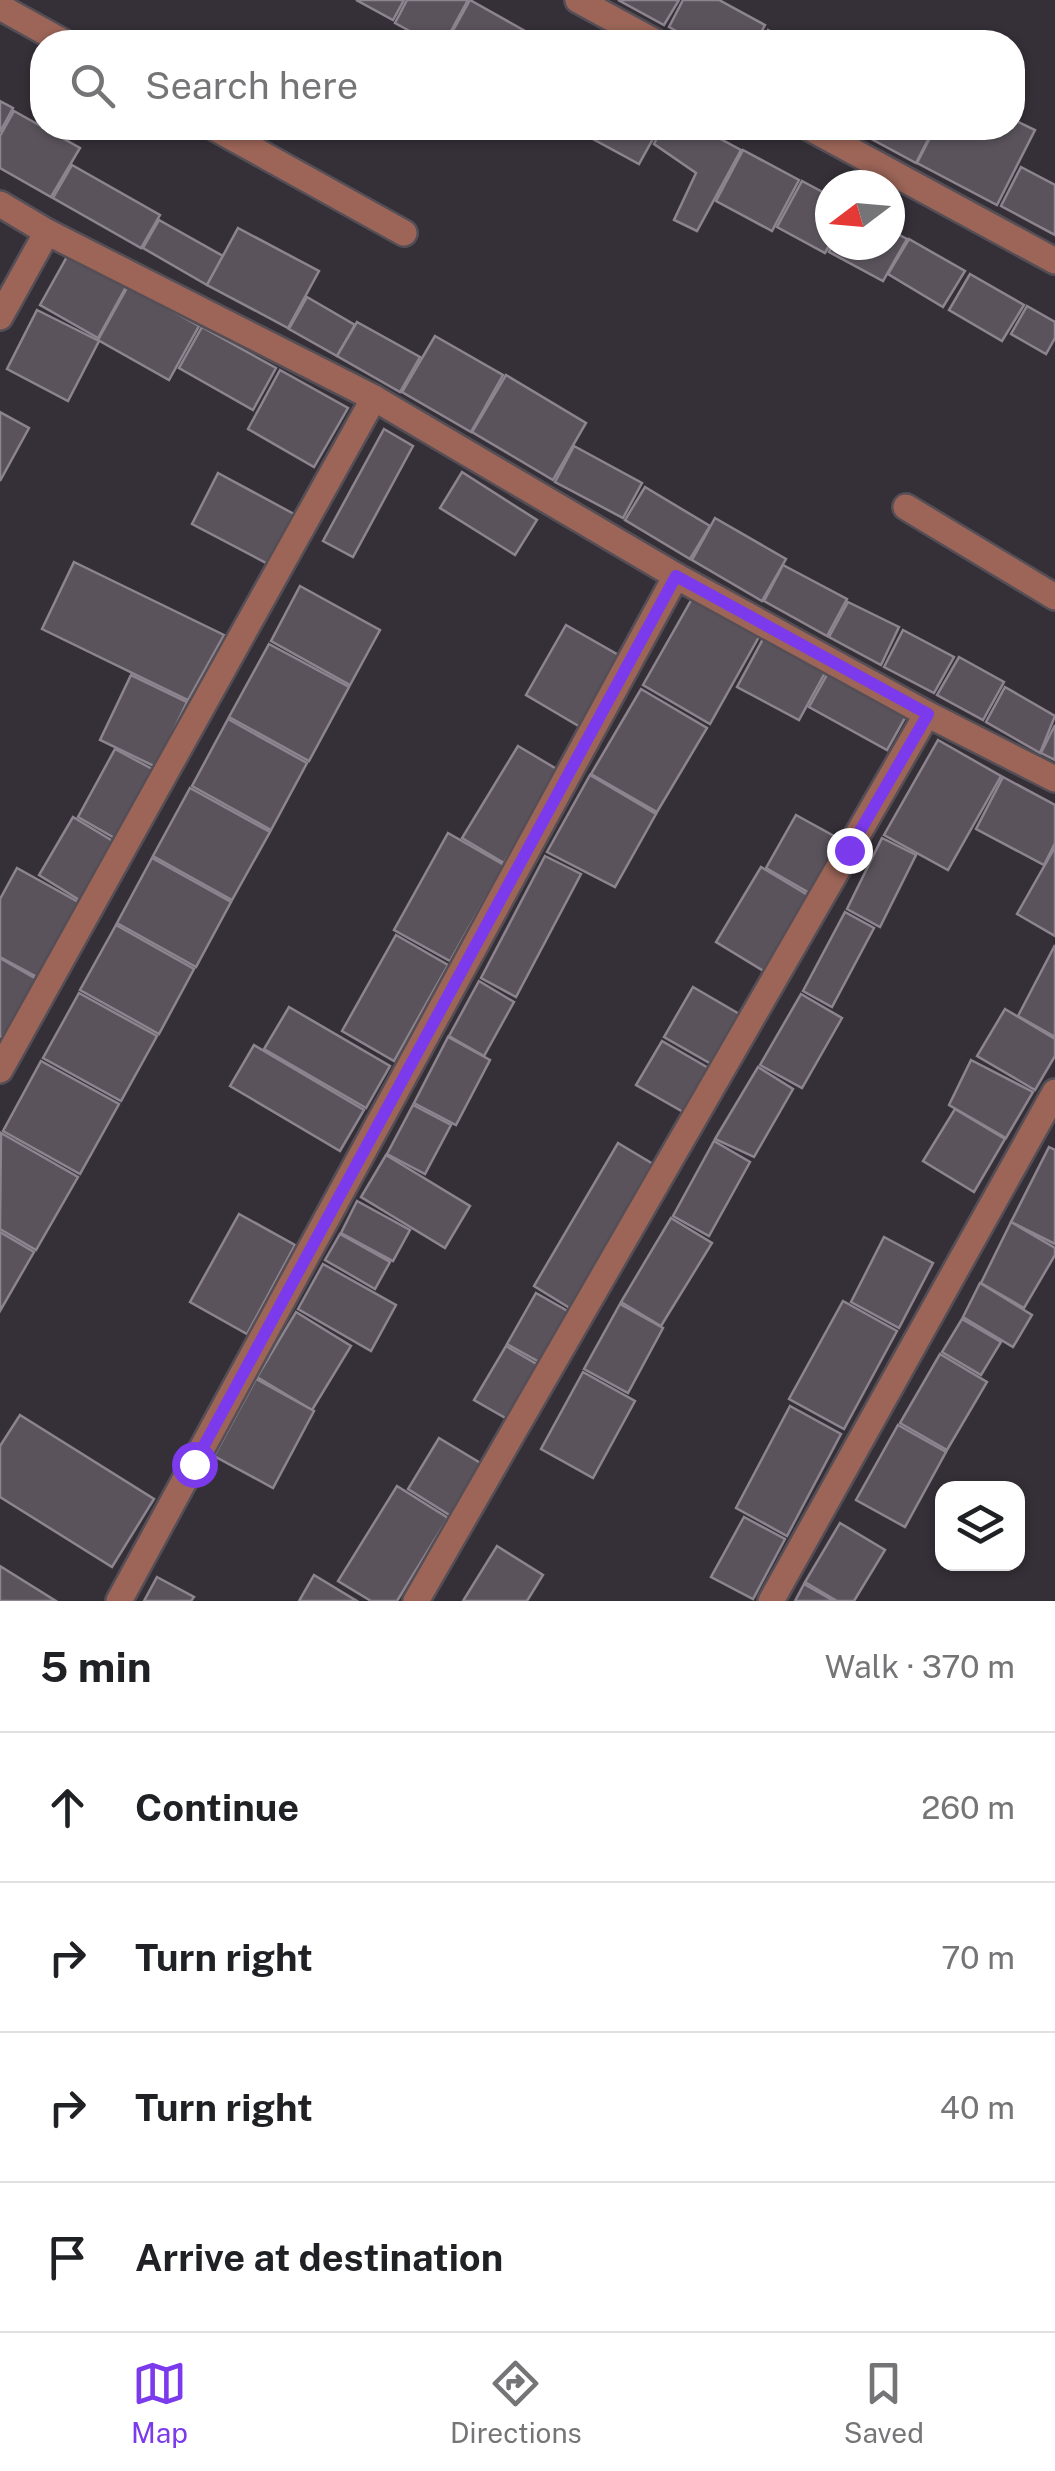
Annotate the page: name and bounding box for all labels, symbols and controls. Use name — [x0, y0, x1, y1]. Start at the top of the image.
search box — [30, 30, 1025, 140]
icon: search — [65, 58, 120, 113]
text: Search here — [145, 63, 358, 108]
north arrow — [815, 170, 905, 260]
route end — [827, 828, 873, 874]
route start — [172, 1442, 218, 1488]
map controls — [935, 1481, 1025, 1571]
button: layers — [935, 1481, 1025, 1571]
text: 5 min — [40, 1642, 152, 1691]
text: Walk · 370 m — [825, 1648, 1015, 1685]
icon: ahead — [40, 1780, 95, 1835]
text: Continue — [135, 1785, 299, 1830]
text: 260 m — [921, 1789, 1015, 1826]
icon: right — [40, 1930, 95, 1985]
text: Turn right — [135, 1935, 313, 1980]
text: 70 m — [941, 1939, 1015, 1976]
icon: right — [40, 2080, 95, 2135]
text: Turn right — [135, 2085, 313, 2130]
text: 40 m — [940, 2089, 1015, 2126]
icon: arrive — [40, 2230, 95, 2285]
text: Arrive at destination — [135, 2235, 503, 2280]
tab: Map — [131, 2356, 188, 2449]
tab: Directions — [450, 2356, 582, 2449]
tab: Saved — [844, 2356, 924, 2449]

